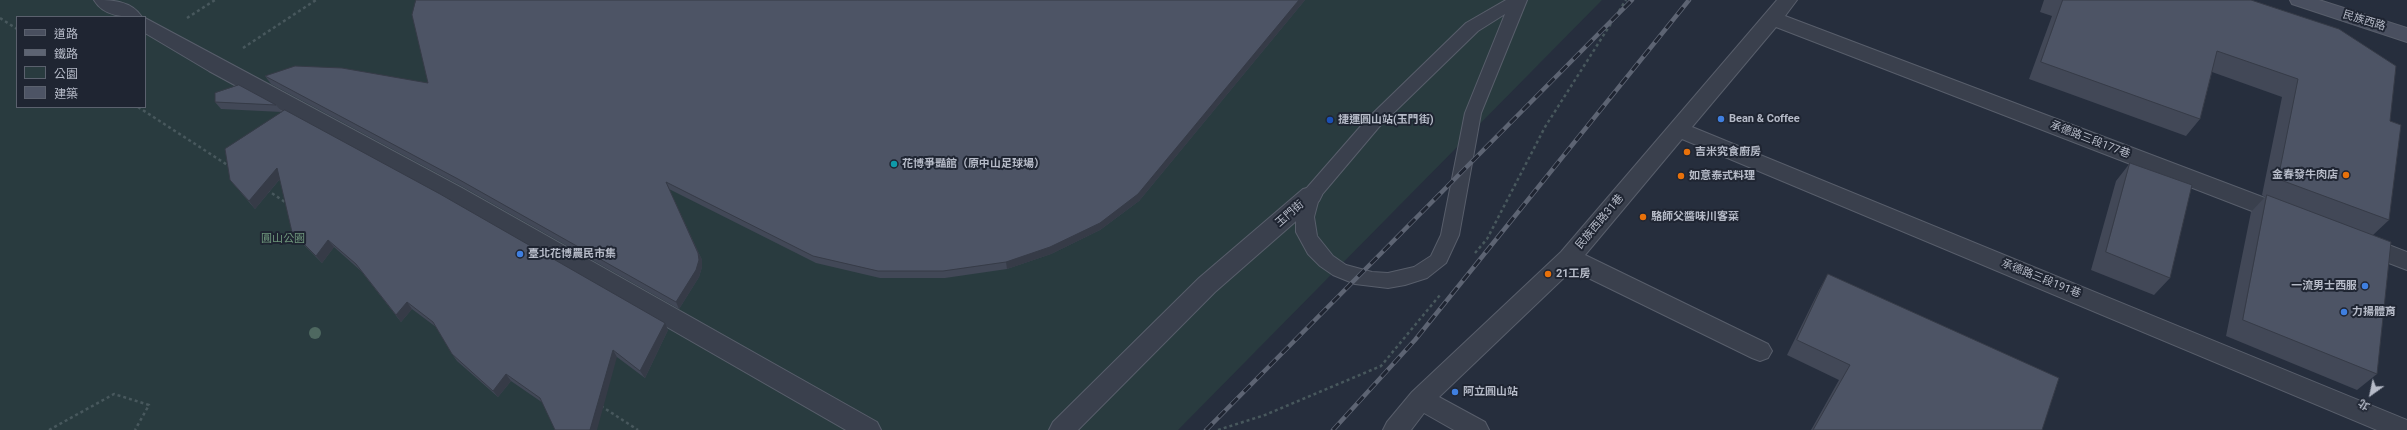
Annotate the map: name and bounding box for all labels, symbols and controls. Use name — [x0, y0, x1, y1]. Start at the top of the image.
street label: 民族西路 — [2341, 8, 2387, 34]
legend — [16, 16, 146, 108]
text: 道路 — [54, 27, 78, 41]
text: 鐵路 — [54, 47, 78, 61]
text: 公園 — [54, 67, 78, 81]
text: 建築 — [54, 87, 78, 101]
place label: Bean & Coffee — [1729, 112, 1800, 126]
place label: 捷運圓山站(玉門街) — [1338, 113, 1434, 127]
marker: Bean & Coffee — [1716, 114, 1726, 124]
marker: 捷運圓山站(玉門街) — [1325, 115, 1335, 125]
street label: 承德路三段177巷 — [2048, 119, 2132, 161]
place label: 吉米究食廚房 — [1695, 145, 1761, 159]
marker: 吉米究食廚房 — [1682, 147, 1692, 157]
place label: 花博爭豔館（原中山足球場） — [902, 157, 1045, 171]
marker: 花博爭豔館（原中山足球場） — [889, 159, 899, 169]
place label: 金春發牛肉店 — [2272, 168, 2338, 182]
place label: 如意泰式料理 — [1689, 169, 1755, 183]
marker: 金春發牛肉店 — [2341, 170, 2351, 180]
marker: 如意泰式料理 — [1676, 171, 1686, 181]
street label: 民族西路31巷 — [1573, 192, 1627, 252]
street label: 玉門街 — [1273, 198, 1307, 230]
place label: 駱師父醬味川客菜 — [1651, 210, 1739, 224]
marker: 駱師父醬味川客菜 — [1638, 212, 1648, 222]
park label: 圓山公園 — [261, 232, 305, 246]
place label: 臺北花博農民市集 — [528, 247, 616, 261]
marker: 臺北花博農民市集 — [515, 249, 525, 259]
street label: 承德路三段191巷 — [1999, 257, 2083, 301]
place label: 21工房 — [1556, 267, 1591, 281]
marker: 21工房 — [1543, 269, 1553, 279]
place label: 一流男士西服 — [2291, 279, 2357, 293]
marker: 一流男士西服 — [2360, 281, 2370, 291]
place label: 力揚體育 — [2352, 305, 2396, 319]
marker: 力揚體育 — [2339, 307, 2349, 317]
north arrow — [2351, 374, 2391, 414]
place label: 阿立圓山站 — [1463, 385, 1518, 399]
marker: 阿立圓山站 — [1450, 387, 1460, 397]
text: 北 — [2356, 396, 2372, 413]

